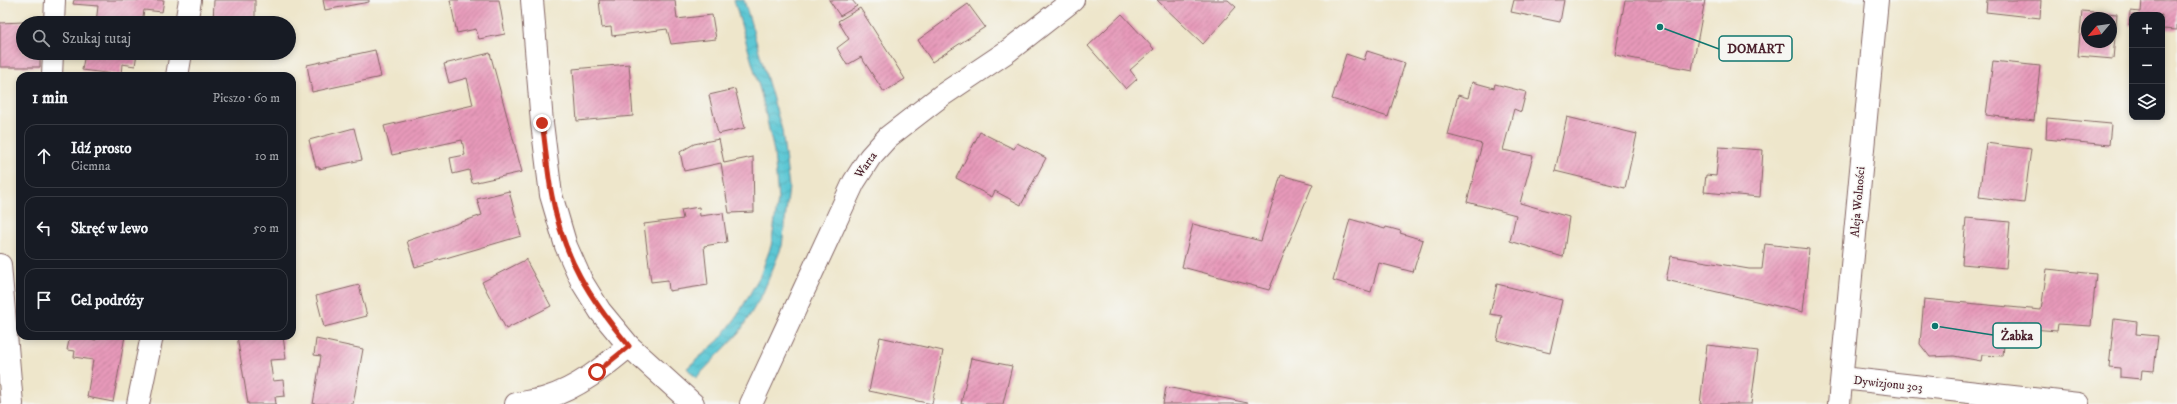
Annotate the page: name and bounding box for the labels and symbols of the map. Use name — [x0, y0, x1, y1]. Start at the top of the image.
north arrow — [2081, 12, 2117, 48]
callout: DOMART — [1719, 36, 1792, 61]
text: DOMART — [1727, 41, 1786, 57]
route end — [533, 114, 551, 132]
street label: Warta — [851, 148, 881, 182]
street label: Aleja Wolności — [1847, 166, 1869, 238]
callout: Żabka — [1993, 323, 2041, 348]
text: Żabka — [2001, 327, 2033, 344]
route start — [588, 363, 606, 381]
street label: Dywizjonu 303 — [1853, 373, 1923, 395]

